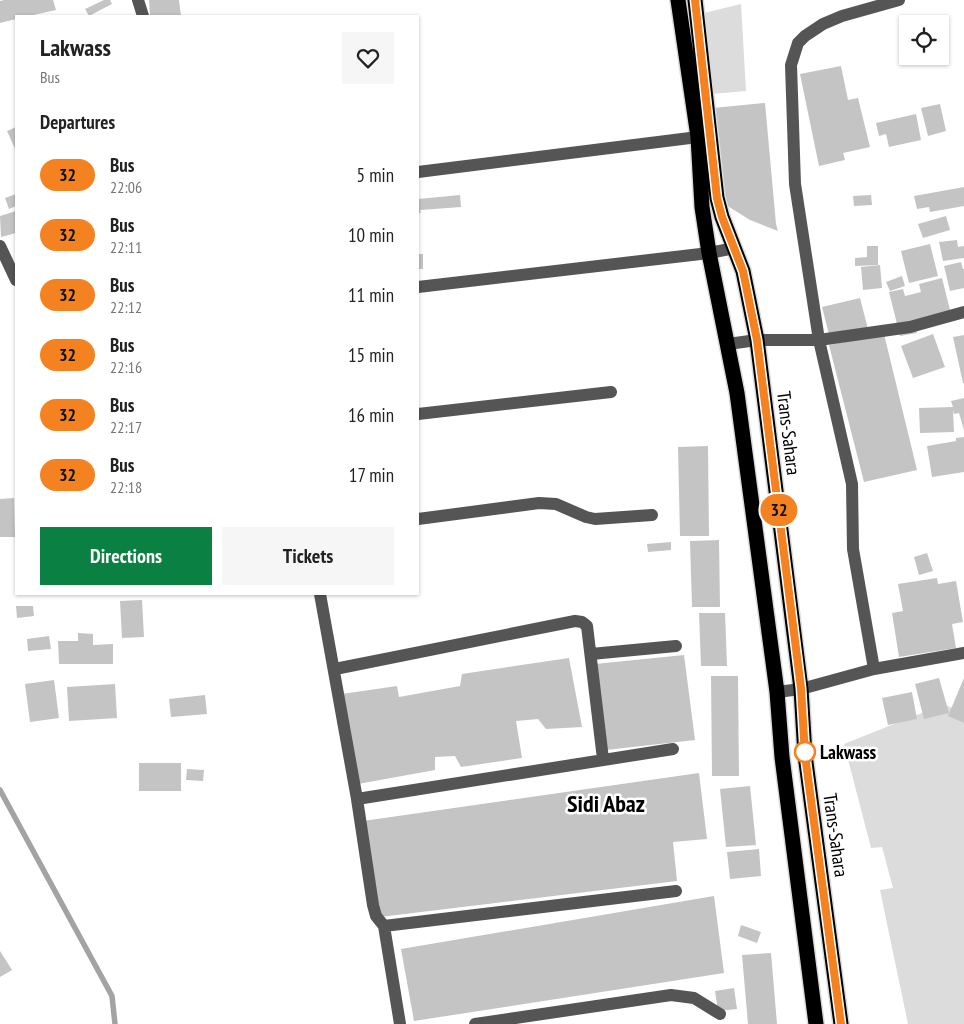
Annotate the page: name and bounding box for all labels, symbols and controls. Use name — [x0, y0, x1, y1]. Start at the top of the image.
map controls — [899, 15, 949, 65]
button: locate — [899, 15, 949, 65]
text: Lakwass — [40, 32, 111, 63]
button: heart — [342, 32, 394, 84]
text: Bus — [40, 67, 60, 87]
text: Departures — [40, 110, 115, 134]
text: Bus — [110, 153, 134, 177]
text: 32 — [59, 163, 76, 186]
text: 5 min — [357, 163, 394, 187]
text: 22:06 — [110, 177, 142, 197]
text: Bus — [110, 213, 134, 237]
text: 32 — [59, 223, 76, 246]
text: 10 min — [348, 223, 394, 247]
text: 22:11 — [110, 237, 142, 257]
text: Bus — [110, 273, 134, 297]
text: 32 — [59, 283, 76, 306]
text: 11 min — [348, 283, 394, 307]
text: 22:12 — [110, 297, 142, 317]
text: Bus — [110, 333, 134, 357]
text: 32 — [59, 343, 76, 366]
text: 15 min — [348, 343, 394, 367]
text: 22:16 — [110, 357, 142, 377]
street label: Trans-Sahara — [772, 390, 806, 476]
text: Bus — [110, 393, 134, 417]
text: 32 — [59, 403, 76, 426]
text: 16 min — [348, 403, 394, 427]
text: 22:17 — [110, 417, 142, 437]
text: Bus — [110, 453, 134, 477]
text: 32 — [59, 463, 76, 486]
text: 17 min — [349, 463, 394, 487]
text: 22:18 — [110, 477, 142, 497]
line badge: 32 — [756, 494, 802, 526]
text: 32 — [770, 498, 788, 521]
button: Directions — [40, 527, 212, 585]
button: Tickets — [222, 527, 394, 585]
place label: Lakwass — [820, 740, 877, 764]
marker: Lakwass — [794, 741, 816, 763]
district label: Sidi Abaz — [567, 788, 645, 819]
street label: Trans-Sahara — [818, 791, 854, 879]

